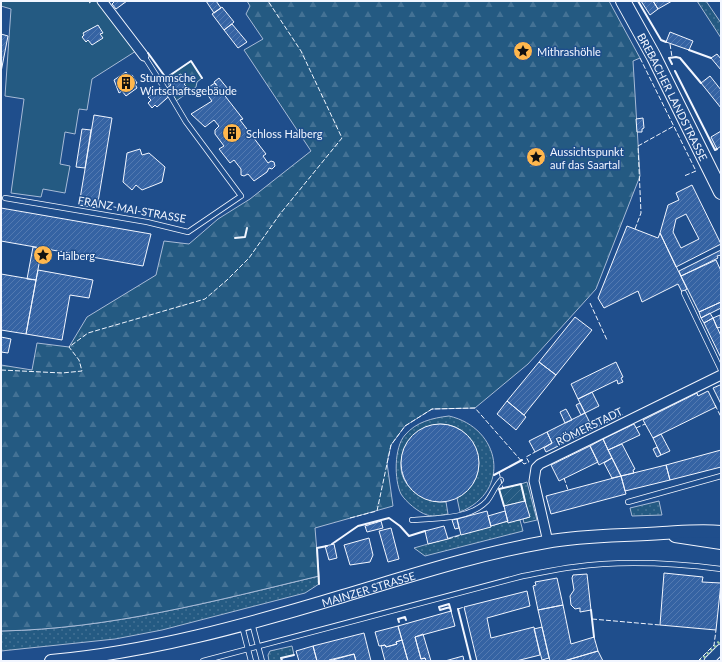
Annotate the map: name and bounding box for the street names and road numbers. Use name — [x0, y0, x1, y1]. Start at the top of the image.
street label: BREBACHER LANDSTRASSE — [635, 30, 711, 163]
street label: FRANZ-MAI-STRASSE — [77, 193, 187, 225]
street label: RÖMERSTADT — [553, 404, 625, 448]
street label: MAINZER STRASSE — [320, 568, 416, 609]

